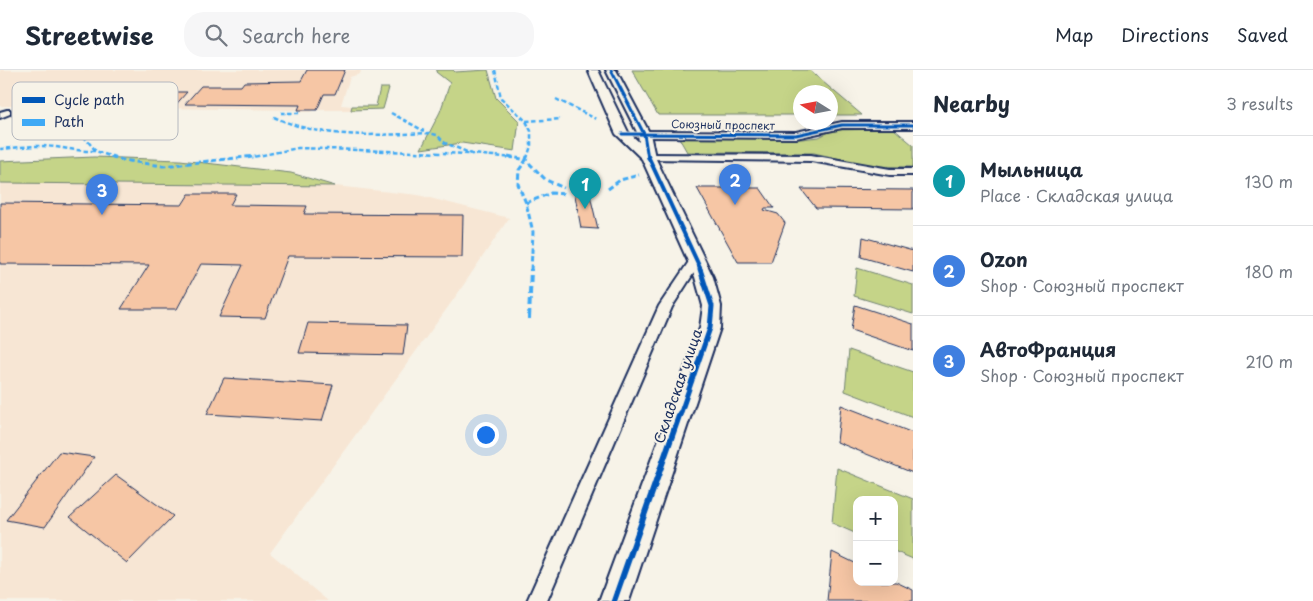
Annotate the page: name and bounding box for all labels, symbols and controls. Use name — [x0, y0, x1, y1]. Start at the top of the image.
search box — [184, 12, 534, 57]
text: Streetwise — [25, 17, 154, 53]
icon: search — [202, 21, 230, 49]
text: Search here — [242, 21, 350, 49]
text: Map — [1055, 21, 1093, 48]
text: Directions — [1121, 21, 1209, 48]
text: Saved — [1237, 21, 1288, 48]
legend — [12, 82, 178, 140]
north arrow — [793, 85, 838, 130]
text: Nearby — [933, 87, 1010, 119]
text: Cycle path — [54, 89, 125, 110]
text: 3 results — [1226, 91, 1293, 115]
text: Path — [54, 111, 84, 132]
street label: Союзный проспект — [671, 115, 776, 134]
text: Мыльница — [980, 155, 1083, 183]
pin: 2 — [719, 164, 751, 205]
pin: 1 — [569, 168, 601, 209]
text: 1 — [945, 169, 953, 193]
text: 130 m — [1245, 169, 1293, 193]
pin: 3 — [86, 174, 118, 215]
text: Place · Складская улица — [980, 183, 1173, 207]
text: Ozon — [980, 245, 1028, 273]
text: 2 — [943, 259, 955, 283]
text: 180 m — [1245, 259, 1293, 283]
text: Shop · Союзный проспект — [980, 273, 1184, 297]
street label: Складская улица — [648, 325, 707, 446]
text: АвтоФранция — [980, 335, 1116, 363]
text: 3 — [944, 349, 954, 373]
text: 210 m — [1245, 349, 1293, 373]
text: Shop · Союзный проспект — [980, 363, 1184, 387]
your location — [473, 422, 499, 448]
map controls — [853, 496, 898, 586]
button: + — [853, 496, 898, 541]
button: − — [853, 541, 898, 586]

